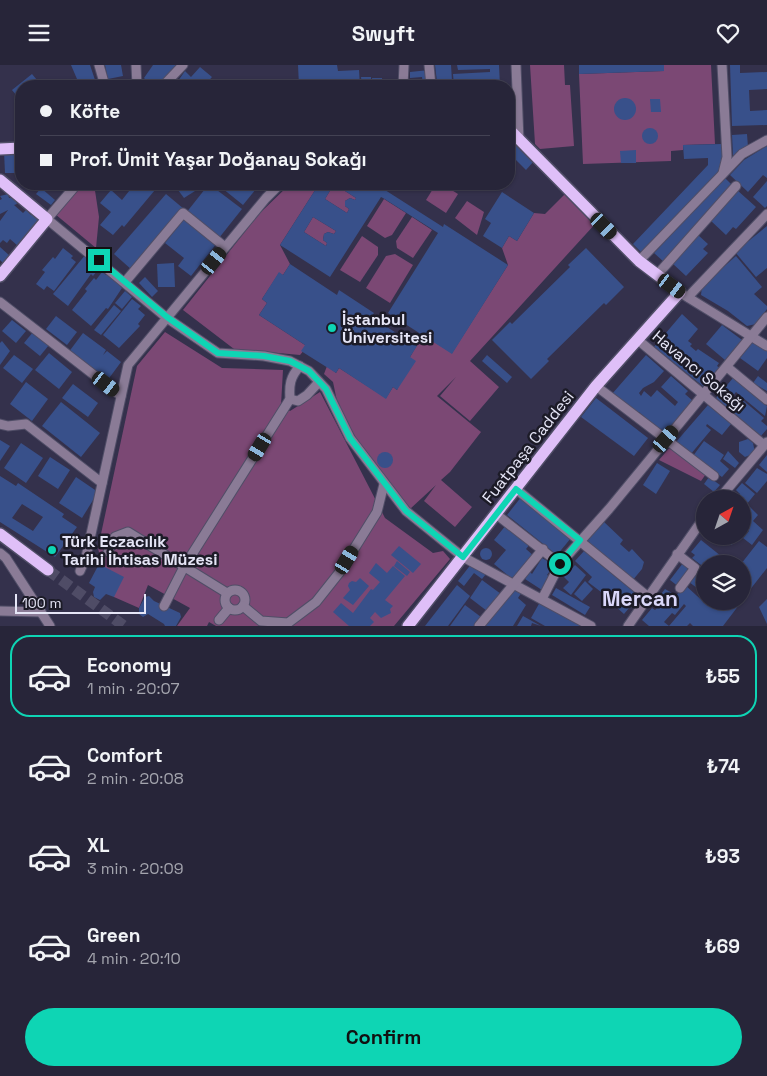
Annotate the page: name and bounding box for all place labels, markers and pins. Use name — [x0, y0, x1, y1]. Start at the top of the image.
place label: İstanbul Üniversitesi — [342, 309, 432, 348]
marker: İstanbul Üniversitesi — [326, 322, 338, 334]
place label: Türk Eczacılık Tarihi İhtisas Müzesi — [62, 531, 217, 570]
marker: Türk Eczacılık Tarihi İhtisas Müzesi — [46, 544, 58, 556]

